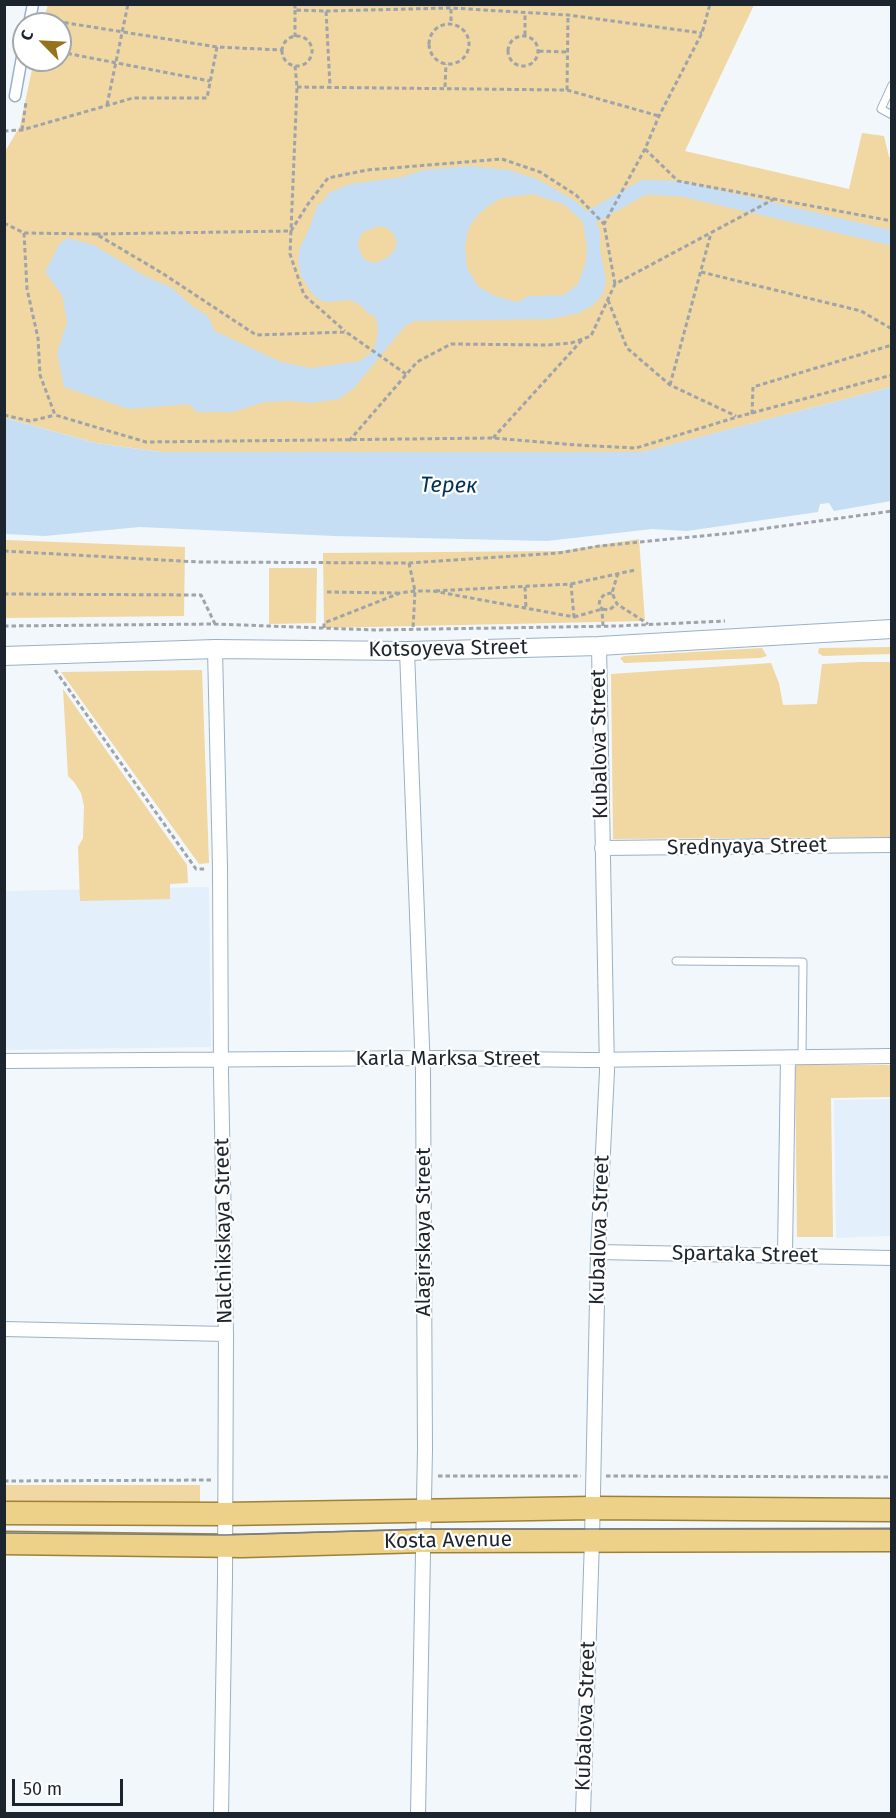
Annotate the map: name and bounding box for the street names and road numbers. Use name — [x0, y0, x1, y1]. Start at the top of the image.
street label: Kotsoyeva Street — [368, 635, 528, 663]
street label: Kubalova Street — [586, 669, 614, 819]
street label: Srednyaya Street — [667, 833, 827, 861]
street label: Karla Marksa Street — [356, 1046, 540, 1072]
street label: Nalchikskaya Street — [210, 1138, 238, 1324]
street label: Alagirskaya Street — [411, 1147, 437, 1317]
street label: Kubalova Street — [585, 1155, 615, 1305]
street label: Spartaka Street — [672, 1241, 818, 1269]
street label: Kosta Avenue — [384, 1527, 512, 1555]
street label: Kubalova Street — [571, 1641, 601, 1791]

